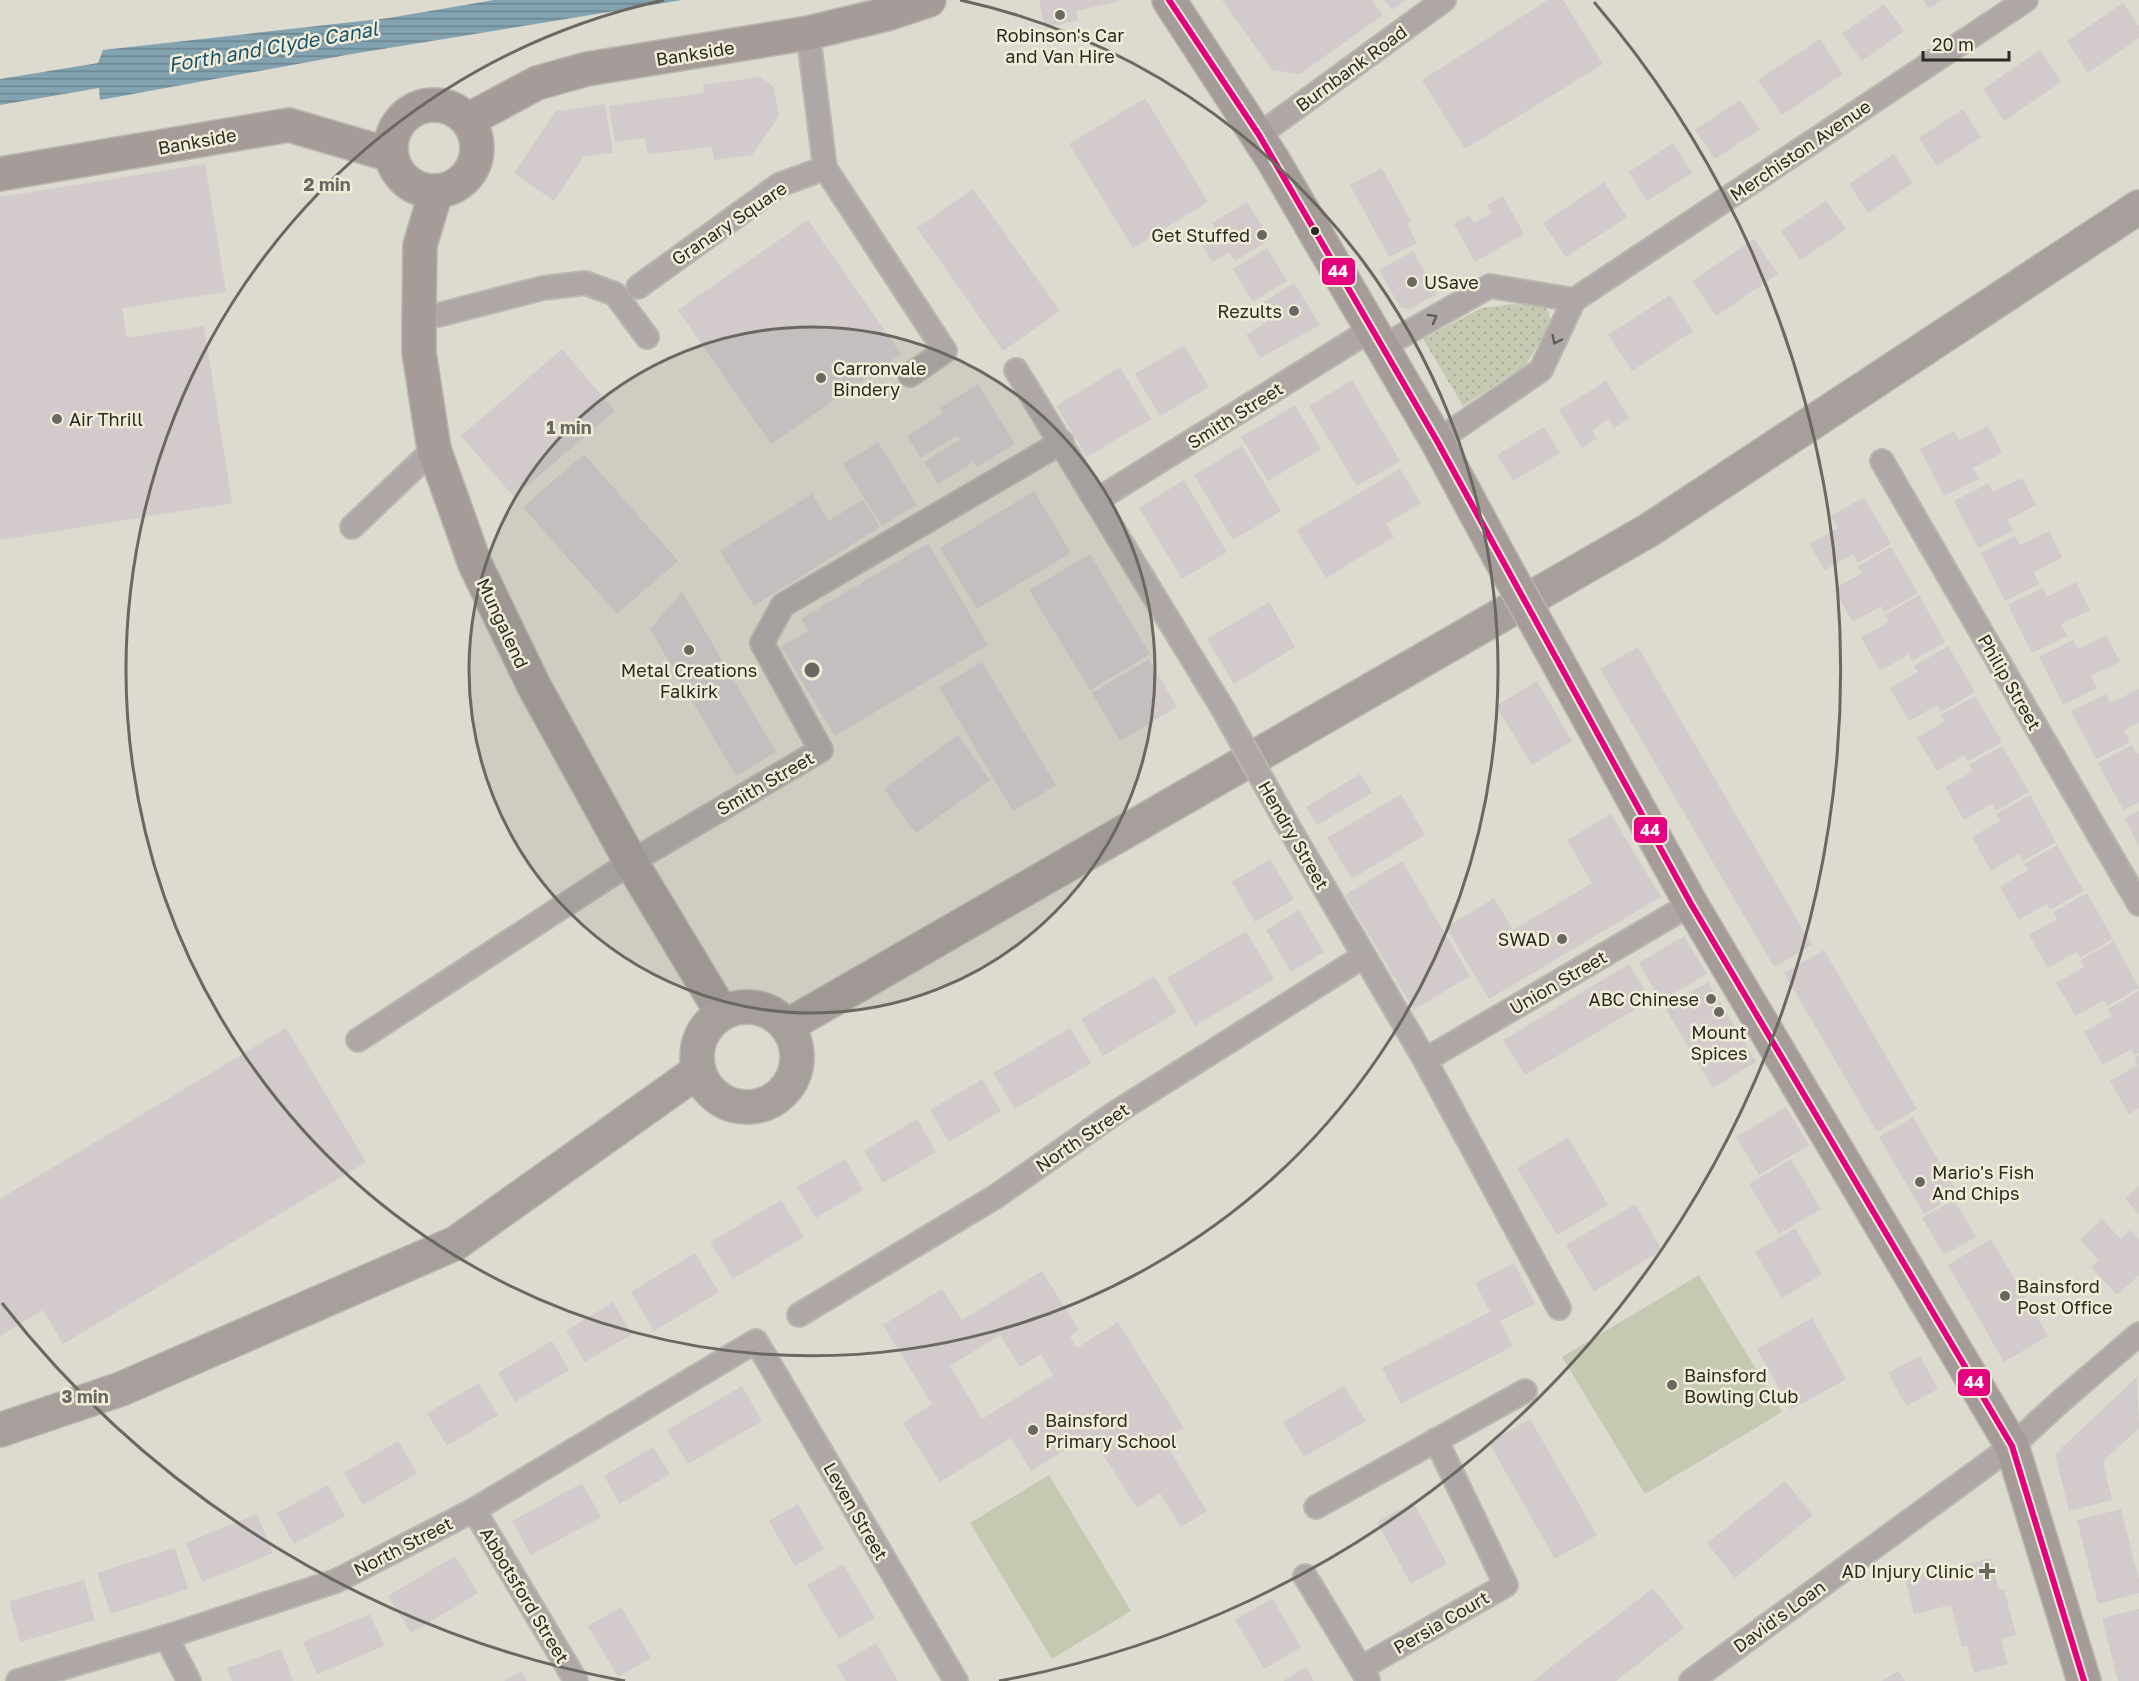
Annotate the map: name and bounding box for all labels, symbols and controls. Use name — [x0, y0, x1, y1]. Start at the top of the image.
marker: Robinson's Car and Van Hire — [1053, 8, 1067, 22]
water label: Forth and Clyde Canal — [166, 16, 380, 77]
street label: Burnbank Road — [1291, 20, 1411, 116]
place label: Robinson's Car and Van Hire — [996, 24, 1124, 67]
scale bar — [1923, 24, 2008, 62]
text: 20 m — [1932, 33, 1974, 55]
street label: Bankside — [654, 36, 736, 70]
street label: Merchiston Avenue — [1725, 95, 1875, 205]
street label: Bankside — [156, 123, 238, 159]
text: 2 min — [303, 173, 351, 195]
street label: Granary Square — [667, 176, 791, 270]
place label: Get Stuffed — [1151, 224, 1250, 246]
unlabelled marker — [1309, 225, 1321, 237]
marker: Get Stuffed — [1255, 228, 1269, 242]
line badge: 44 — [1321, 257, 1356, 286]
text: 44 — [1328, 261, 1348, 281]
place label: USave — [1424, 271, 1479, 293]
marker: USave — [1405, 275, 1419, 289]
place label: Rezults — [1217, 300, 1282, 322]
marker: Rezults — [1287, 304, 1301, 318]
one-way arrow — [1427, 314, 1437, 325]
one-way arrow — [1551, 334, 1563, 345]
place label: Carronvale Bindery — [833, 357, 927, 400]
marker: Carronvale Bindery — [814, 371, 828, 385]
street label: Smith Street — [1183, 377, 1287, 453]
place label: Air Thrill — [69, 408, 143, 430]
marker: Air Thrill — [50, 412, 64, 426]
text: 1 min — [546, 416, 592, 438]
street label: Mungalend — [473, 574, 533, 672]
street label: Philip Street — [1974, 630, 2046, 734]
marker: Metal Creations Falkirk — [682, 643, 696, 657]
place label: Metal Creations Falkirk — [621, 659, 757, 702]
centre of rings — [802, 660, 822, 680]
street label: Smith Street — [713, 746, 817, 820]
street label: Hendry Street — [1254, 777, 1334, 893]
line badge: 44 — [1633, 816, 1668, 844]
text: 44 — [1640, 820, 1660, 840]
place label: SWAD — [1498, 928, 1550, 950]
marker: SWAD — [1555, 932, 1569, 946]
street label: Union Street — [1505, 945, 1611, 1019]
place label: ABC Chinese — [1589, 988, 1699, 1010]
marker: ABC Chinese — [1704, 992, 1718, 1006]
marker: Mount Spices — [1712, 1005, 1726, 1019]
place label: Mount Spices — [1690, 1021, 1748, 1064]
street label: North Street — [1031, 1098, 1133, 1176]
place label: Mario's Fish And Chips — [1932, 1161, 2034, 1204]
marker: Mario's Fish And Chips — [1913, 1175, 1927, 1189]
place label: Bainsford Post Office — [2017, 1275, 2112, 1318]
marker: Bainsford Post Office — [1998, 1289, 2012, 1303]
place label: Bainsford Bowling Club — [1684, 1364, 1798, 1407]
line badge: 44 — [1957, 1368, 1991, 1397]
text: 44 — [1964, 1372, 1984, 1392]
marker: Bainsford Bowling Club — [1665, 1378, 1679, 1392]
text: 3 min — [61, 1385, 109, 1407]
place label: Bainsford Primary School — [1045, 1409, 1177, 1452]
marker: Bainsford Primary School — [1026, 1423, 1040, 1437]
street label: Leven Street — [819, 1458, 893, 1564]
street label: North Street — [350, 1512, 456, 1580]
street label: Abbotsford Street — [476, 1523, 574, 1667]
place label: AD Injury Clinic — [1842, 1560, 1974, 1582]
marker: AD Injury Clinic — [1978, 1562, 1996, 1580]
street label: David's Loan — [1729, 1575, 1829, 1657]
street label: Persia Court — [1389, 1586, 1493, 1658]

